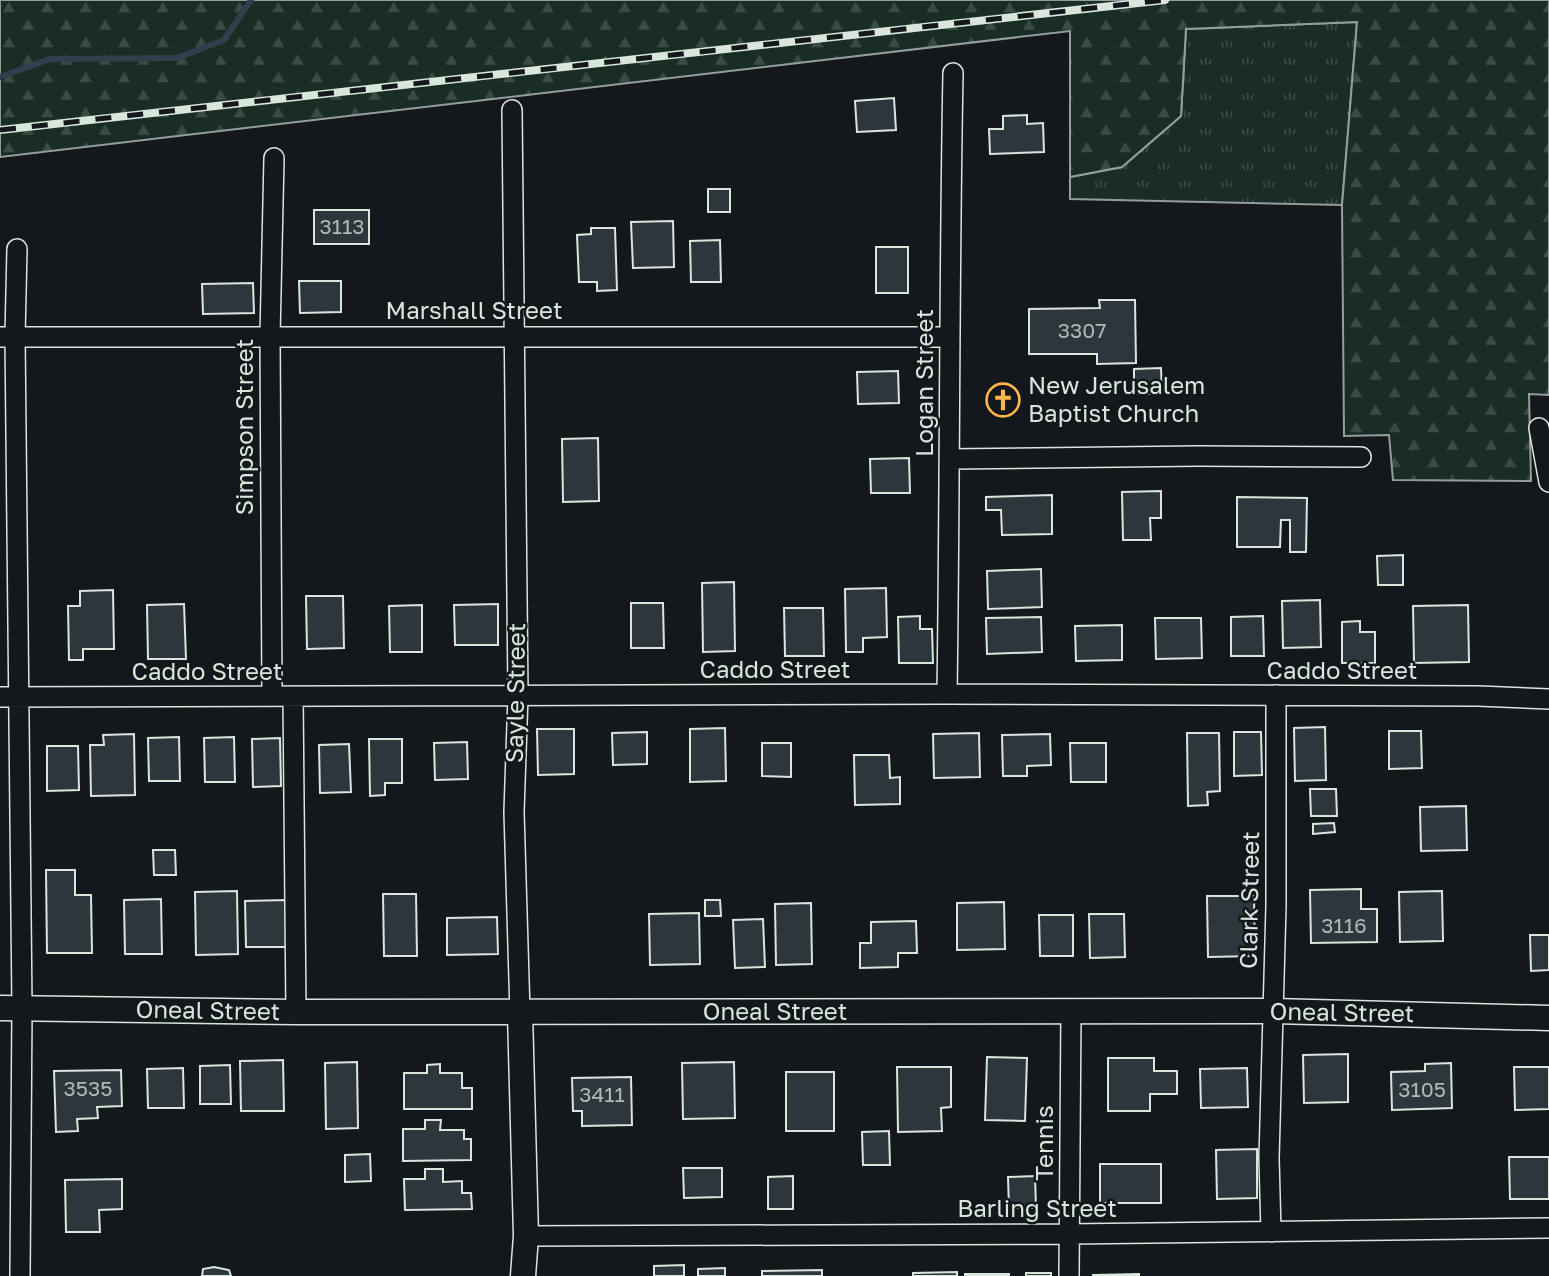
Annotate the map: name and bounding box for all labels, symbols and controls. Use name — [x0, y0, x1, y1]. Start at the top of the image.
house number: 3113 — [320, 213, 364, 239]
street label: Marshall Street — [386, 295, 563, 324]
street label: Logan Street — [909, 309, 938, 457]
house number: 3307 — [1058, 317, 1106, 343]
street label: Simpson Street — [229, 339, 258, 515]
place label: New Jerusalem Baptist Church — [1028, 370, 1205, 427]
church icon: New Jerusalem Baptist Church — [984, 381, 1022, 419]
street label: Sayle Street — [499, 623, 530, 763]
street label: Caddo Street — [700, 654, 850, 683]
street label: Caddo Street — [1267, 655, 1417, 684]
street label: Caddo Street — [132, 656, 282, 685]
street label: Clark Street — [1233, 831, 1264, 969]
house number: 3116 — [1321, 912, 1367, 938]
street label: Oneal Street — [135, 994, 281, 1025]
street label: Oneal Street — [703, 996, 847, 1025]
street label: Oneal Street — [1269, 996, 1415, 1027]
house number: 3535 — [64, 1075, 112, 1101]
house number: 3105 — [1398, 1076, 1446, 1102]
house number: 3411 — [579, 1081, 625, 1107]
street label: Tennis — [1029, 1105, 1058, 1181]
street label: Barling Street — [957, 1193, 1117, 1222]

